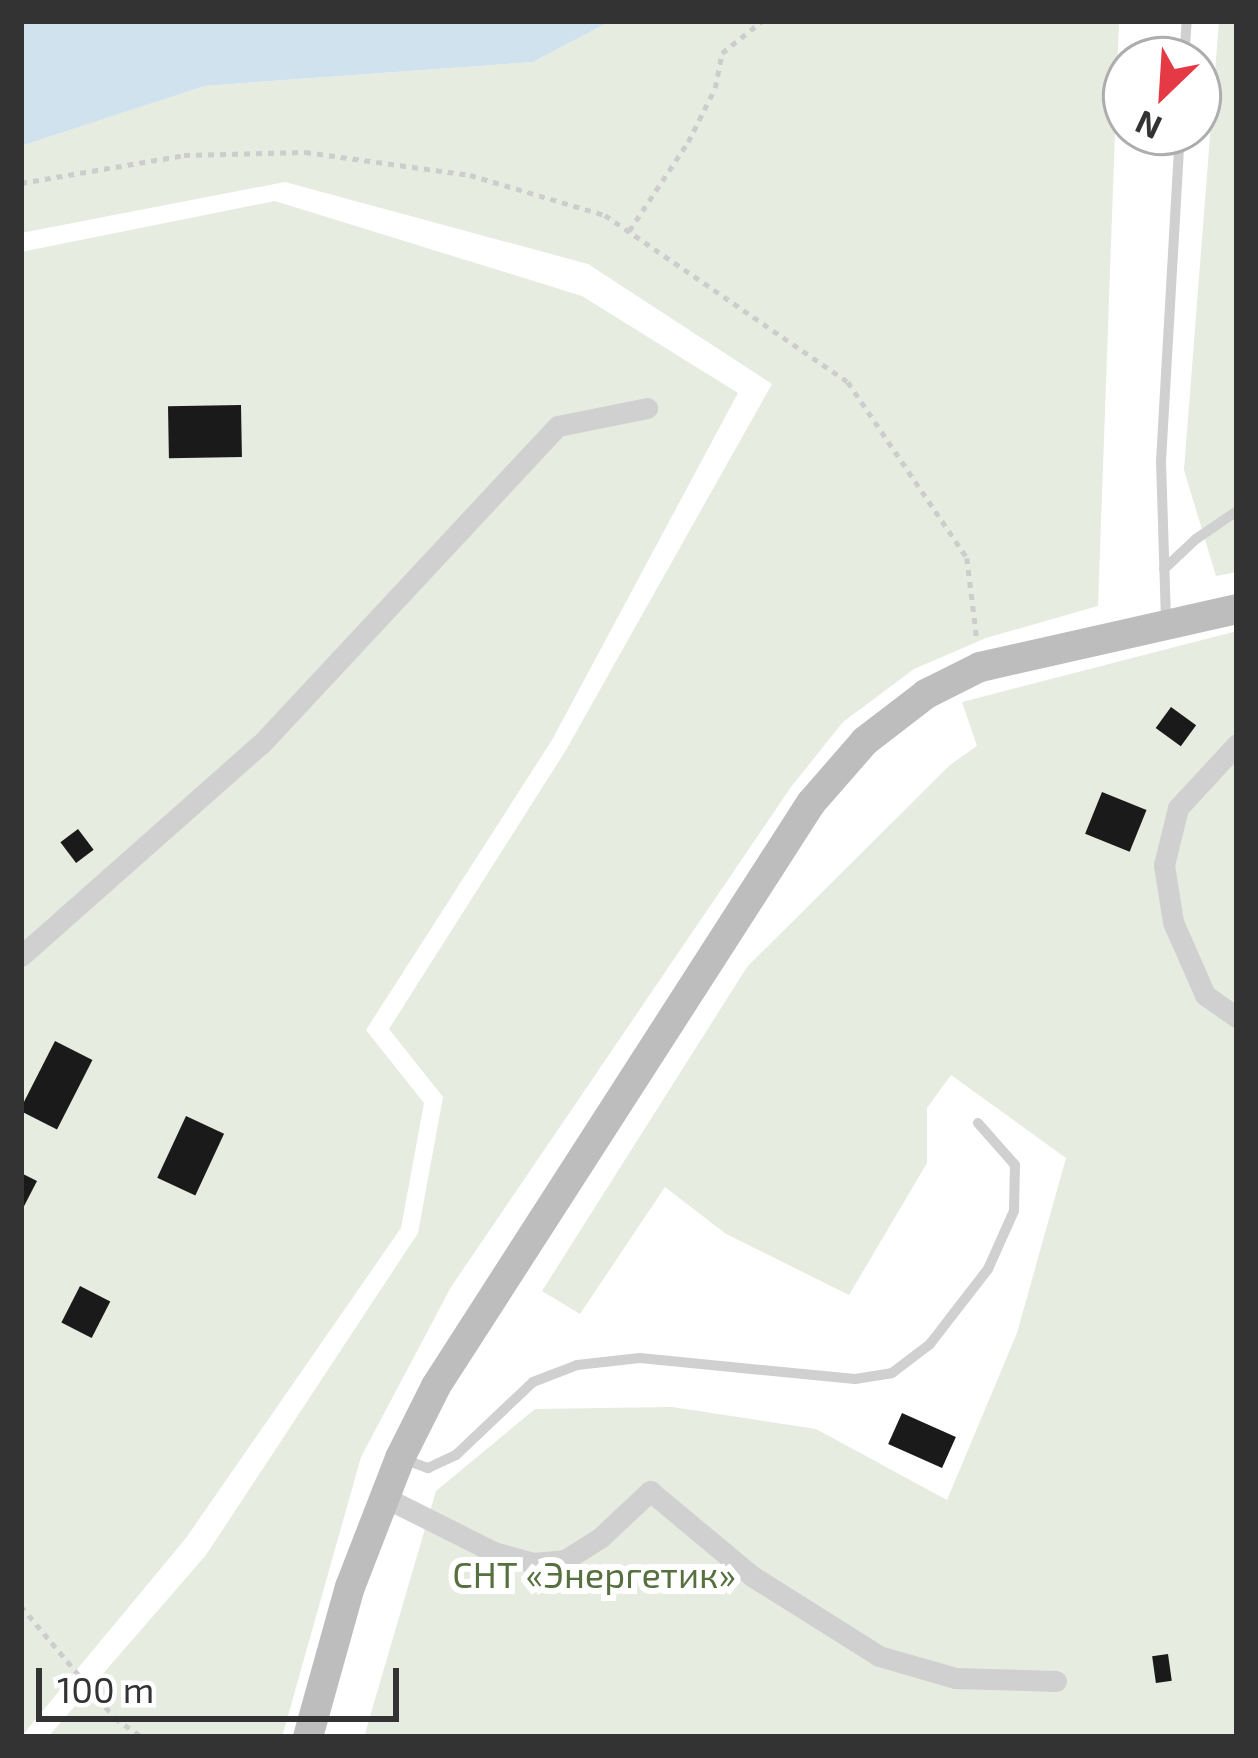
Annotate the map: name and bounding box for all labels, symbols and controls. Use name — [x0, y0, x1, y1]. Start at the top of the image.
north arrow — [1102, 36, 1222, 156]
text: N — [1129, 103, 1167, 149]
park label: СНТ «Энергетик» — [452, 1552, 736, 1596]
scale bar — [42, 1644, 405, 1718]
text: 100 m — [57, 1667, 154, 1710]

